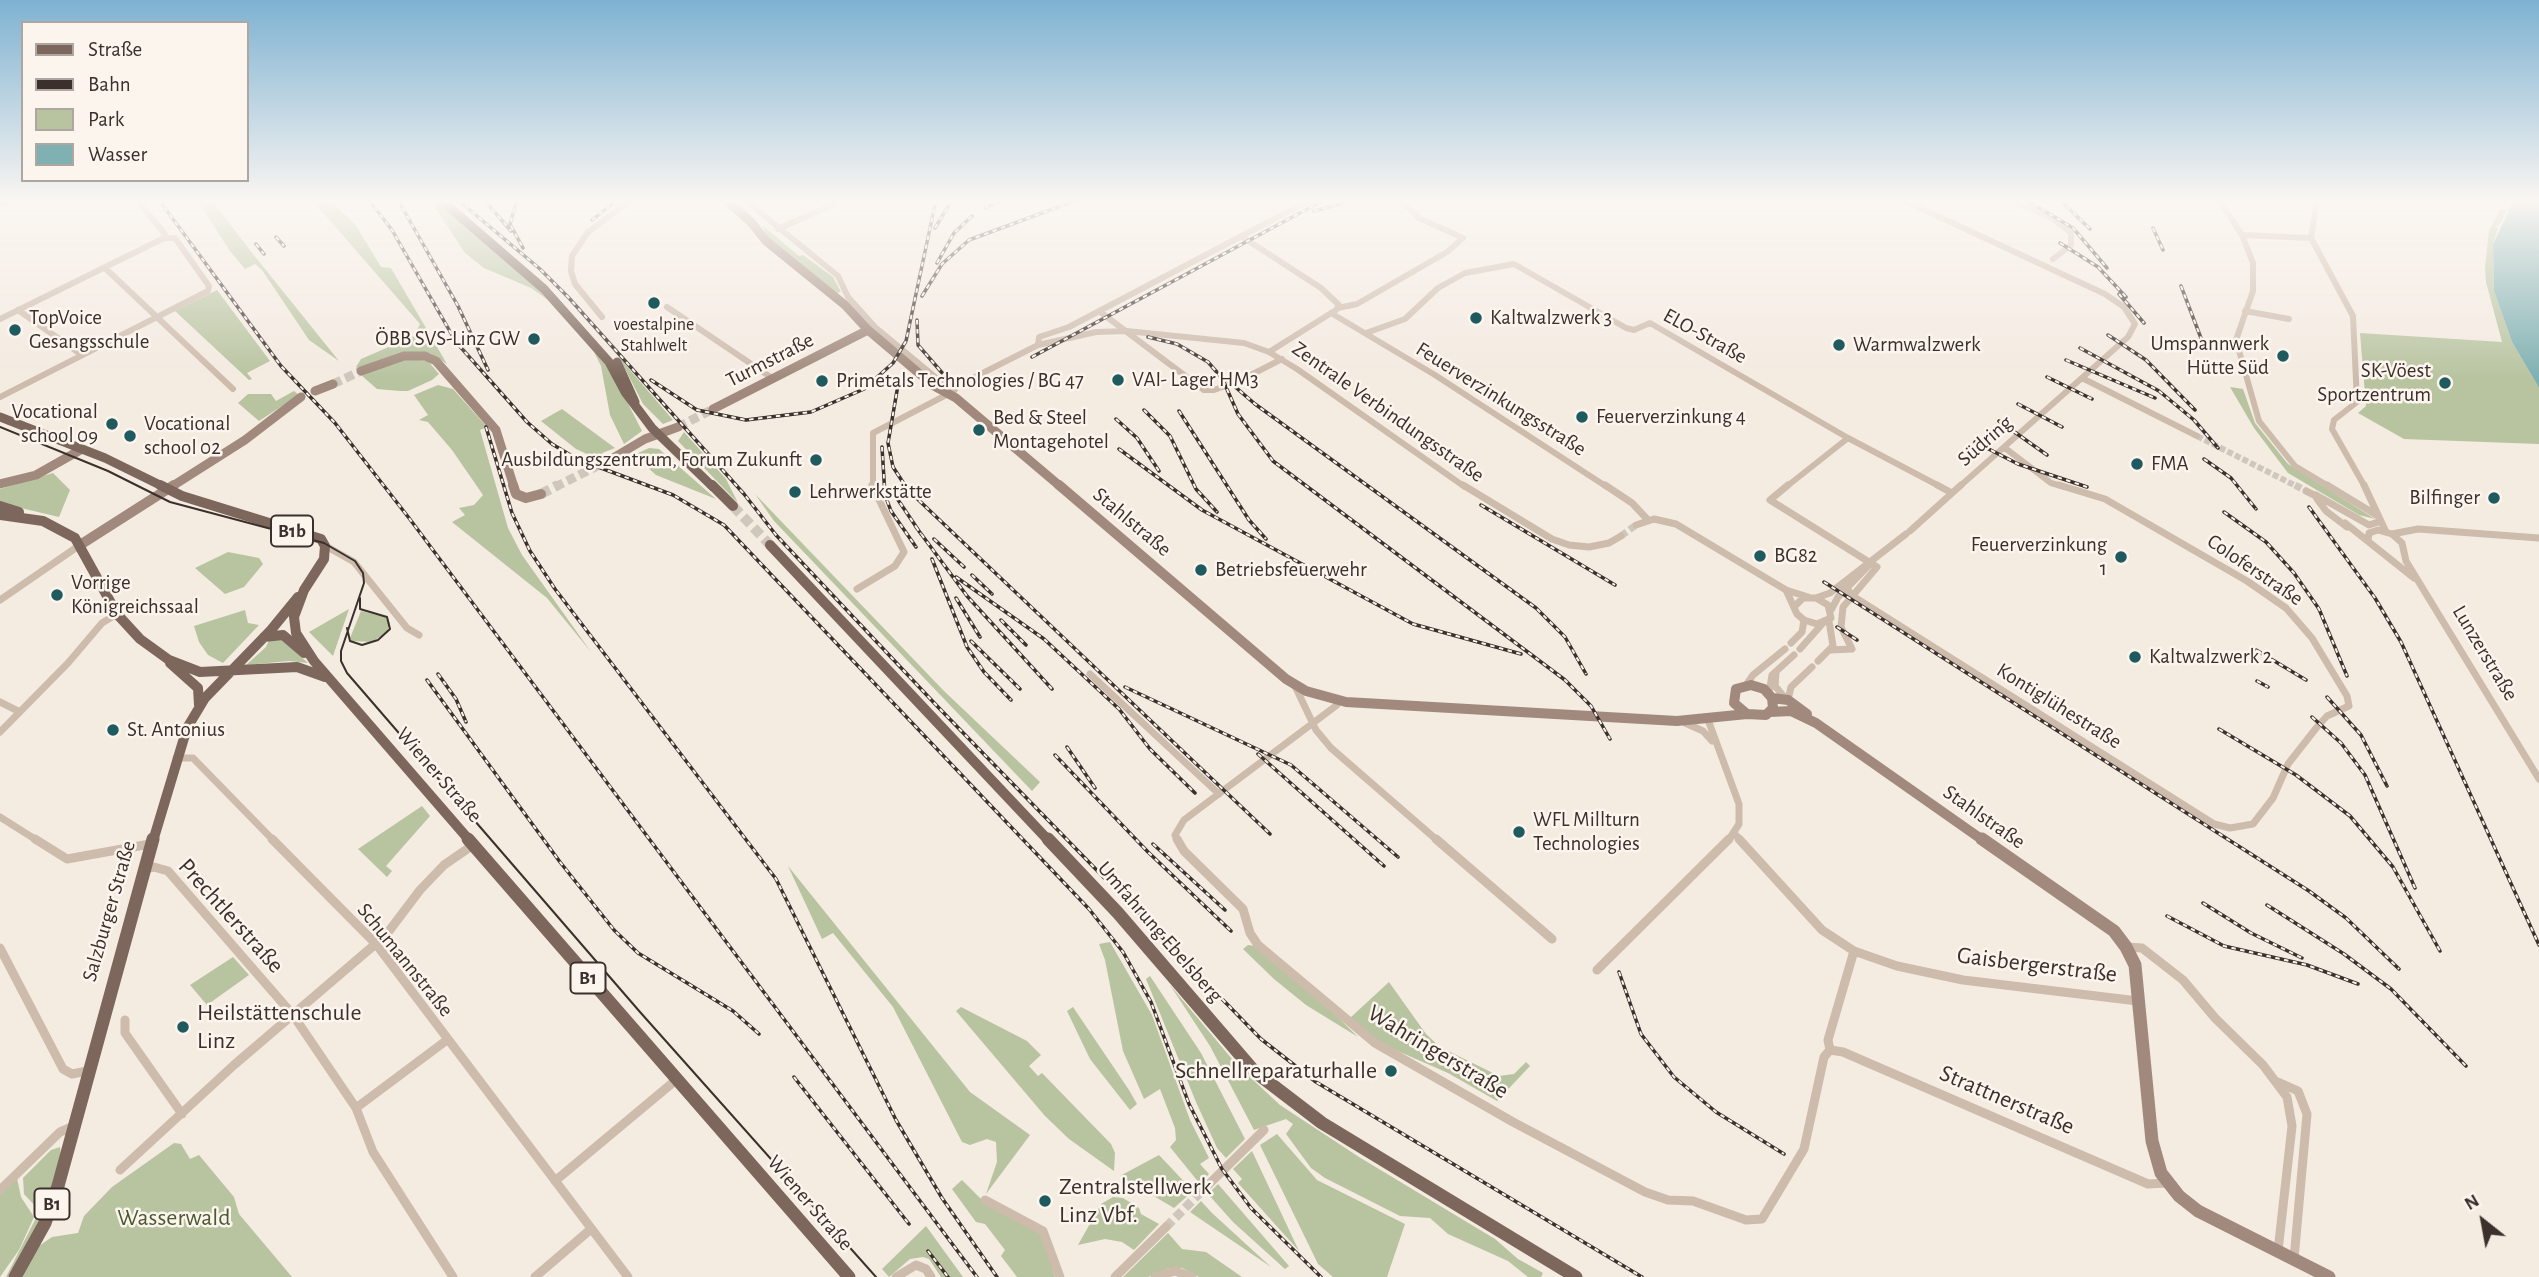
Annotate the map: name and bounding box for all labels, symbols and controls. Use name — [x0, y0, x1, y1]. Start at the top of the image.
legend — [21, 21, 248, 182]
text: Straße — [88, 39, 142, 60]
text: Bahn — [88, 74, 131, 95]
text: Park — [88, 109, 124, 130]
text: Wasser — [88, 144, 147, 165]
marker: voestalpine Stahlwelt — [646, 295, 662, 311]
street label: ELO-Straße — [1659, 303, 1751, 369]
place label: TopVoice Gesangsschule — [29, 305, 149, 355]
place label: Kaltwalzwerk 3 — [1490, 305, 1612, 331]
marker: Kaltwalzwerk 3 — [1468, 310, 1484, 326]
place label: voestalpine Stahlwelt — [614, 314, 694, 356]
marker: TopVoice Gesangsschule — [7, 322, 23, 338]
place label: ÖBB SVS-Linz GW — [375, 326, 520, 352]
street label: Turmstraße — [722, 327, 818, 393]
marker: ÖBB SVS-Linz GW — [526, 331, 542, 347]
place label: Umspannwerk Hütte Süd — [2151, 331, 2269, 381]
place label: Warmwalzwerk — [1853, 332, 1981, 358]
street label: Zentrale Verbindungsstraße — [1287, 336, 1489, 488]
street label: Feuerverzinkungsstraße — [1411, 336, 1591, 462]
marker: Warmwalzwerk — [1831, 337, 1847, 353]
marker: Umspannwerk Hütte Süd — [2275, 348, 2291, 364]
place label: SK-Vöest Sportzentrum — [2317, 358, 2431, 408]
place label: VAI- Lager HM3 — [1132, 367, 1259, 393]
place label: Primetals Technologies / BG 47 — [836, 368, 1084, 394]
marker: VAI- Lager HM3 — [1110, 372, 1126, 388]
marker: Primetals Technologies / BG 47 — [814, 373, 830, 389]
marker: SK-Vöest Sportzentrum — [2437, 375, 2453, 391]
place label: Vocational school 09 — [12, 399, 98, 449]
place label: Feuerverzinkung 4 — [1596, 404, 1746, 430]
place label: Bed & Steel Montagehotel — [993, 405, 1109, 455]
marker: Feuerverzinkung 4 — [1574, 409, 1590, 425]
street label: Südring — [1952, 410, 2018, 472]
place label: Vocational school 02 — [144, 411, 230, 461]
marker: Vocational school 09 — [104, 416, 120, 432]
marker: Bed & Steel Montagehotel — [971, 422, 987, 438]
marker: Vocational school 02 — [122, 428, 138, 444]
place label: Ausbildungszentrum, Forum Zukunft — [501, 447, 802, 473]
place label: FMA — [2151, 451, 2189, 477]
marker: Ausbildungszentrum, Forum Zukunft — [808, 452, 824, 468]
marker: FMA — [2129, 456, 2145, 472]
place label: Lehrwerkstätte — [809, 479, 932, 505]
street label: Stahlstraße — [1088, 482, 1176, 562]
marker: Lehrwerkstätte — [787, 484, 803, 500]
place label: Bilfinger — [2409, 485, 2480, 511]
marker: Bilfinger — [2486, 490, 2502, 506]
road number: B1b — [271, 516, 313, 546]
street label: Coloferstraße — [2202, 529, 2308, 611]
place label: Feuerverzinkung 1 — [1971, 532, 2107, 582]
place label: BG82 — [1774, 543, 1817, 569]
marker: BG82 — [1752, 548, 1768, 564]
marker: Feuerverzinkung 1 — [2113, 549, 2129, 565]
place label: Betriebsfeuerwehr — [1215, 557, 1367, 583]
marker: Betriebsfeuerwehr — [1193, 562, 1209, 578]
place label: Vorrige Königreichssaal — [71, 570, 199, 620]
marker: Vorrige Königreichssaal — [49, 587, 65, 603]
street label: Lunzerstraße — [2447, 601, 2523, 705]
place label: Kaltwalzwerk 2 — [2149, 644, 2272, 670]
marker: Kaltwalzwerk 2 — [2127, 649, 2143, 665]
street label: Kontiglühestraße — [1992, 658, 2126, 754]
place label: St. Antonius — [127, 717, 225, 743]
marker: St. Antonius — [105, 722, 121, 738]
street label: Wiener Straße — [391, 722, 487, 828]
street label: Stahlstraße — [1938, 780, 2030, 854]
place label: WFL Millturn Technologies — [1533, 807, 1640, 857]
marker: WFL Millturn Technologies — [1511, 824, 1527, 840]
street label: Salzburger Straße — [77, 838, 141, 984]
street label: Prechtlerstraße — [172, 853, 290, 979]
street label: Umfahrung Ebelsberg — [1092, 856, 1228, 1008]
street label: Schumannstraße — [352, 898, 458, 1022]
street label: Gaisbergerstraße — [1955, 941, 2119, 989]
road number: B1 — [570, 962, 606, 994]
place label: Heilstättenschule Linz — [197, 999, 362, 1055]
street label: Wahringerstraße — [1362, 999, 1514, 1105]
marker: Heilstättenschule Linz — [175, 1019, 191, 1035]
place label: Schnellreparaturhalle — [1175, 1057, 1377, 1085]
street label: Strattnerstraße — [1935, 1059, 2079, 1141]
marker: Schnellreparaturhalle — [1383, 1063, 1399, 1079]
street label: Wiener Straße — [762, 1150, 858, 1256]
place label: Zentralstellwerk Linz Vbf. — [1059, 1173, 1211, 1229]
north arrow — [2448, 1186, 2518, 1256]
road number: B1 — [34, 1188, 70, 1220]
text: N — [2461, 1191, 2482, 1214]
marker: Zentralstellwerk Linz Vbf. — [1037, 1193, 1053, 1209]
park label: Wasserwald — [117, 1204, 231, 1232]

